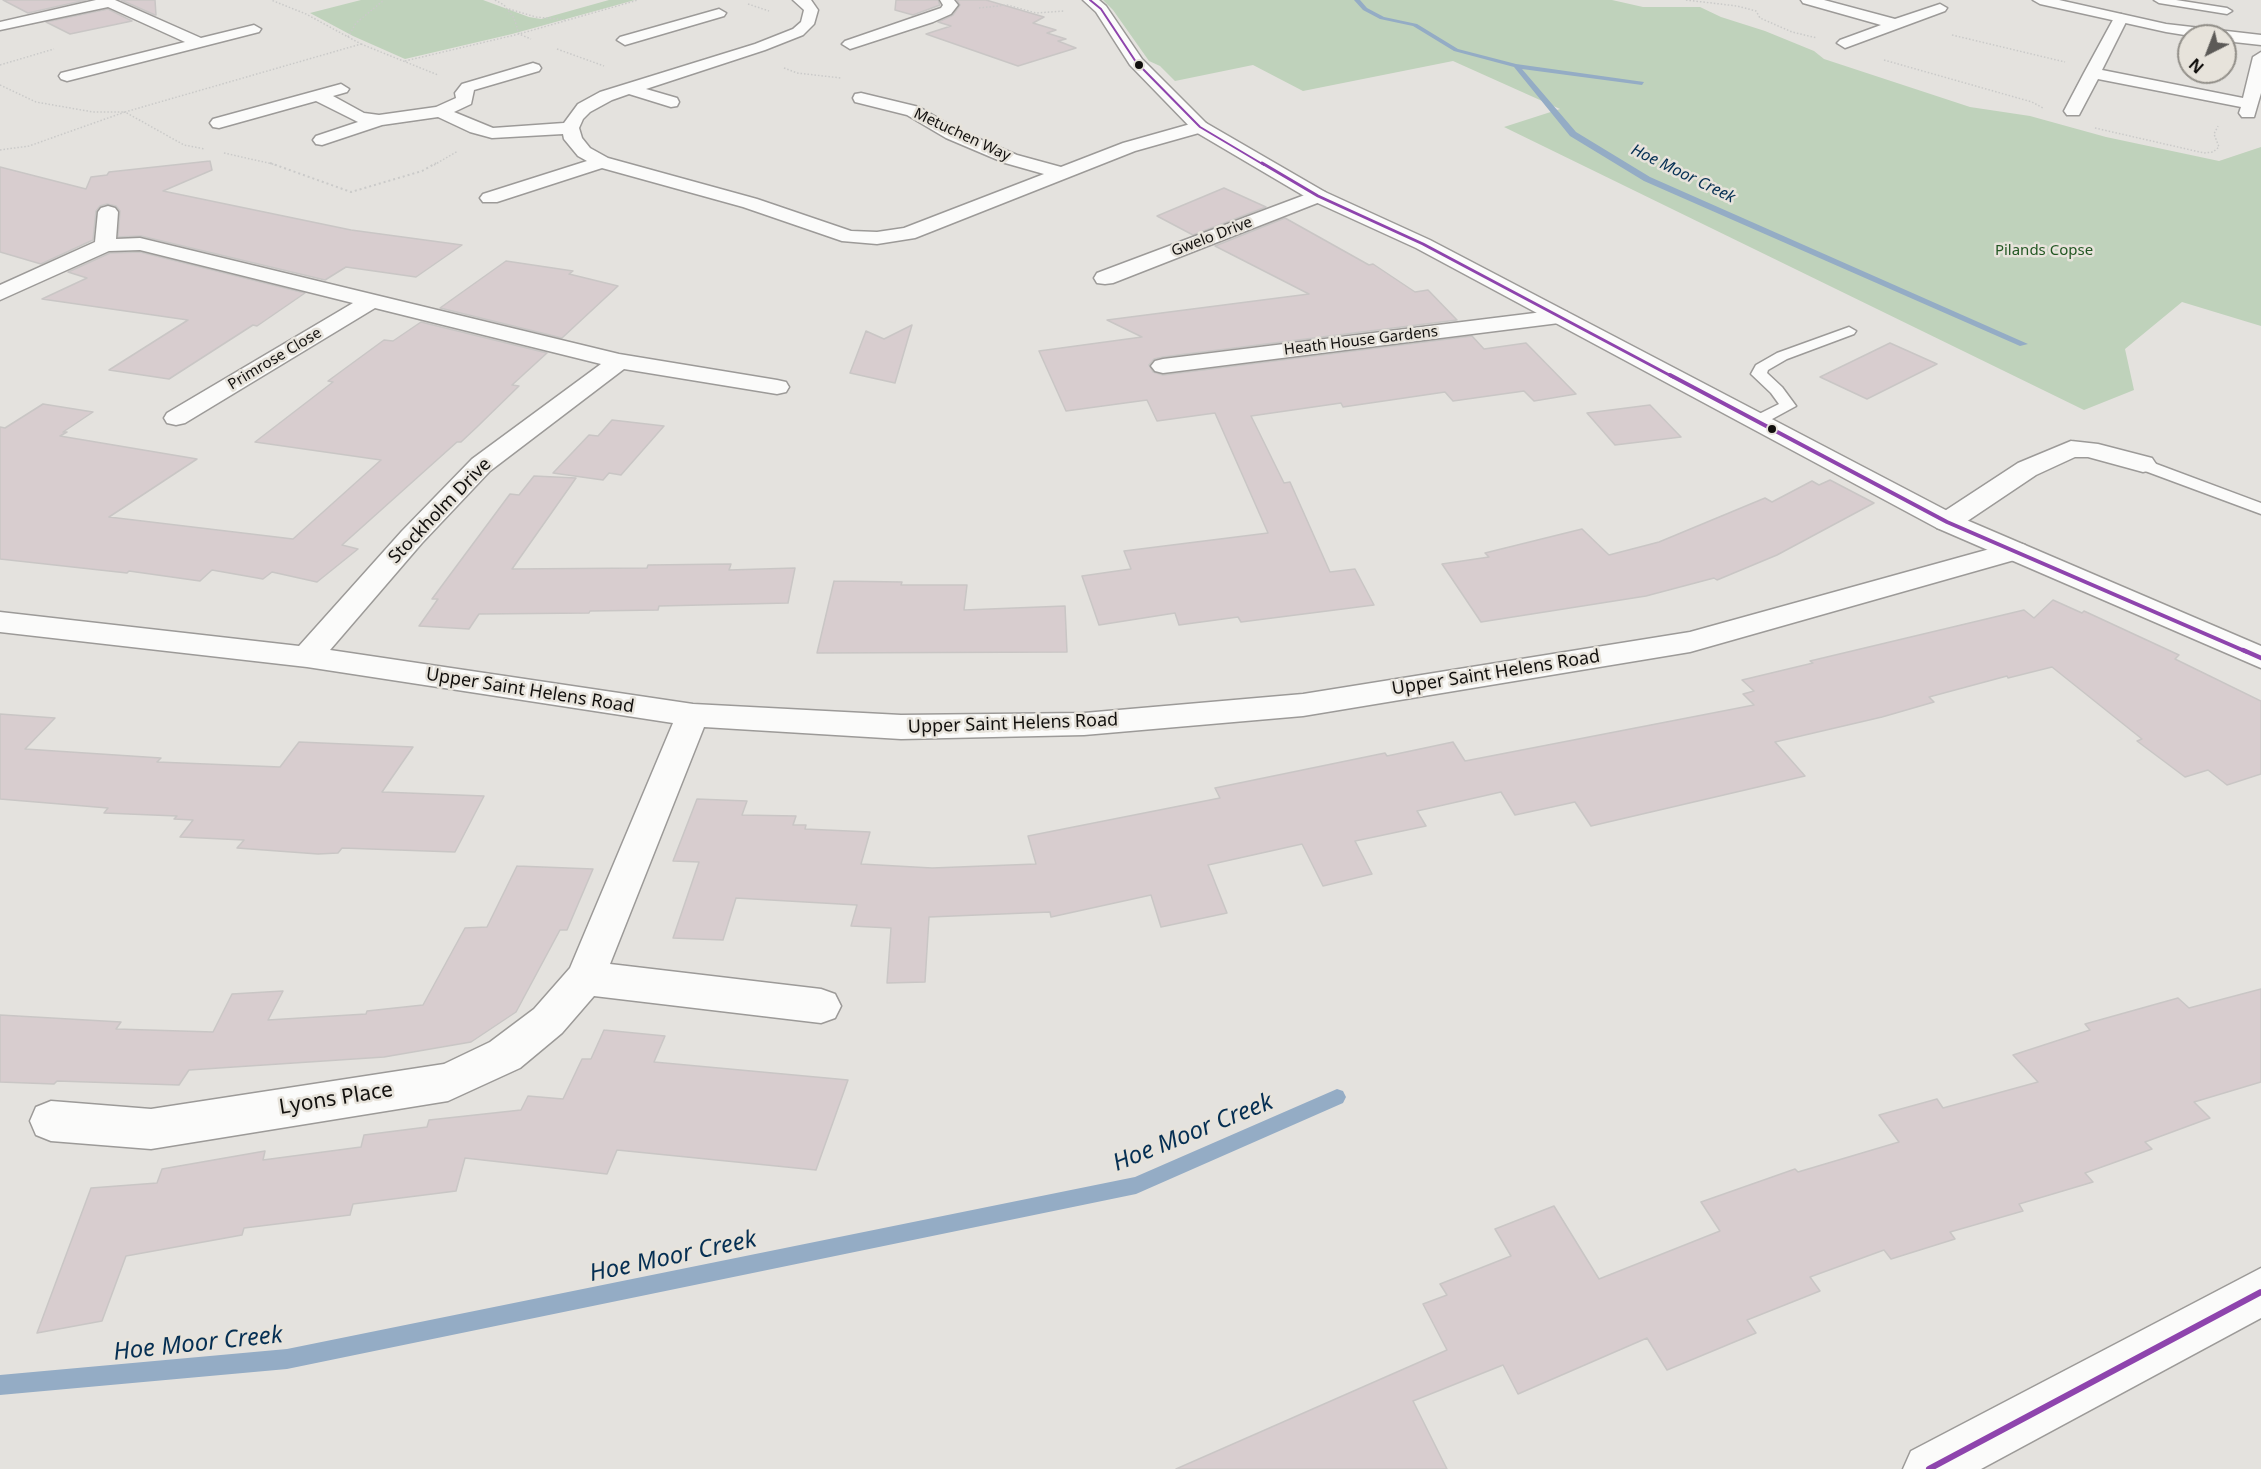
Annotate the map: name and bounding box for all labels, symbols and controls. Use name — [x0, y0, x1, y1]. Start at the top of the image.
north arrow — [2177, 24, 2237, 84]
text: N — [2184, 53, 2208, 78]
unlabelled marker — [1133, 59, 1145, 71]
street label: Metuchen Way — [911, 105, 1013, 165]
water label: Hoe Moor Creek — [1628, 141, 1738, 207]
street label: Gwelo Drive — [1169, 213, 1255, 261]
park label: Pilands Copse — [1995, 242, 2093, 260]
street label: Heath House Gardens — [1283, 323, 1439, 359]
street label: Primrose Close — [225, 324, 325, 394]
unlabelled marker — [1766, 423, 1778, 435]
street label: Stockholm Drive — [384, 454, 496, 568]
street label: Upper Saint Helens Road — [1390, 646, 1602, 700]
street label: Upper Saint Helens Road — [424, 664, 636, 718]
street label: Upper Saint Helens Road — [907, 710, 1119, 738]
street label: Lyons Place — [277, 1078, 395, 1120]
water label: Hoe Moor Creek — [1109, 1088, 1277, 1178]
water label: Hoe Moor Creek — [587, 1225, 759, 1289]
water label: Hoe Moor Creek — [112, 1321, 284, 1367]

